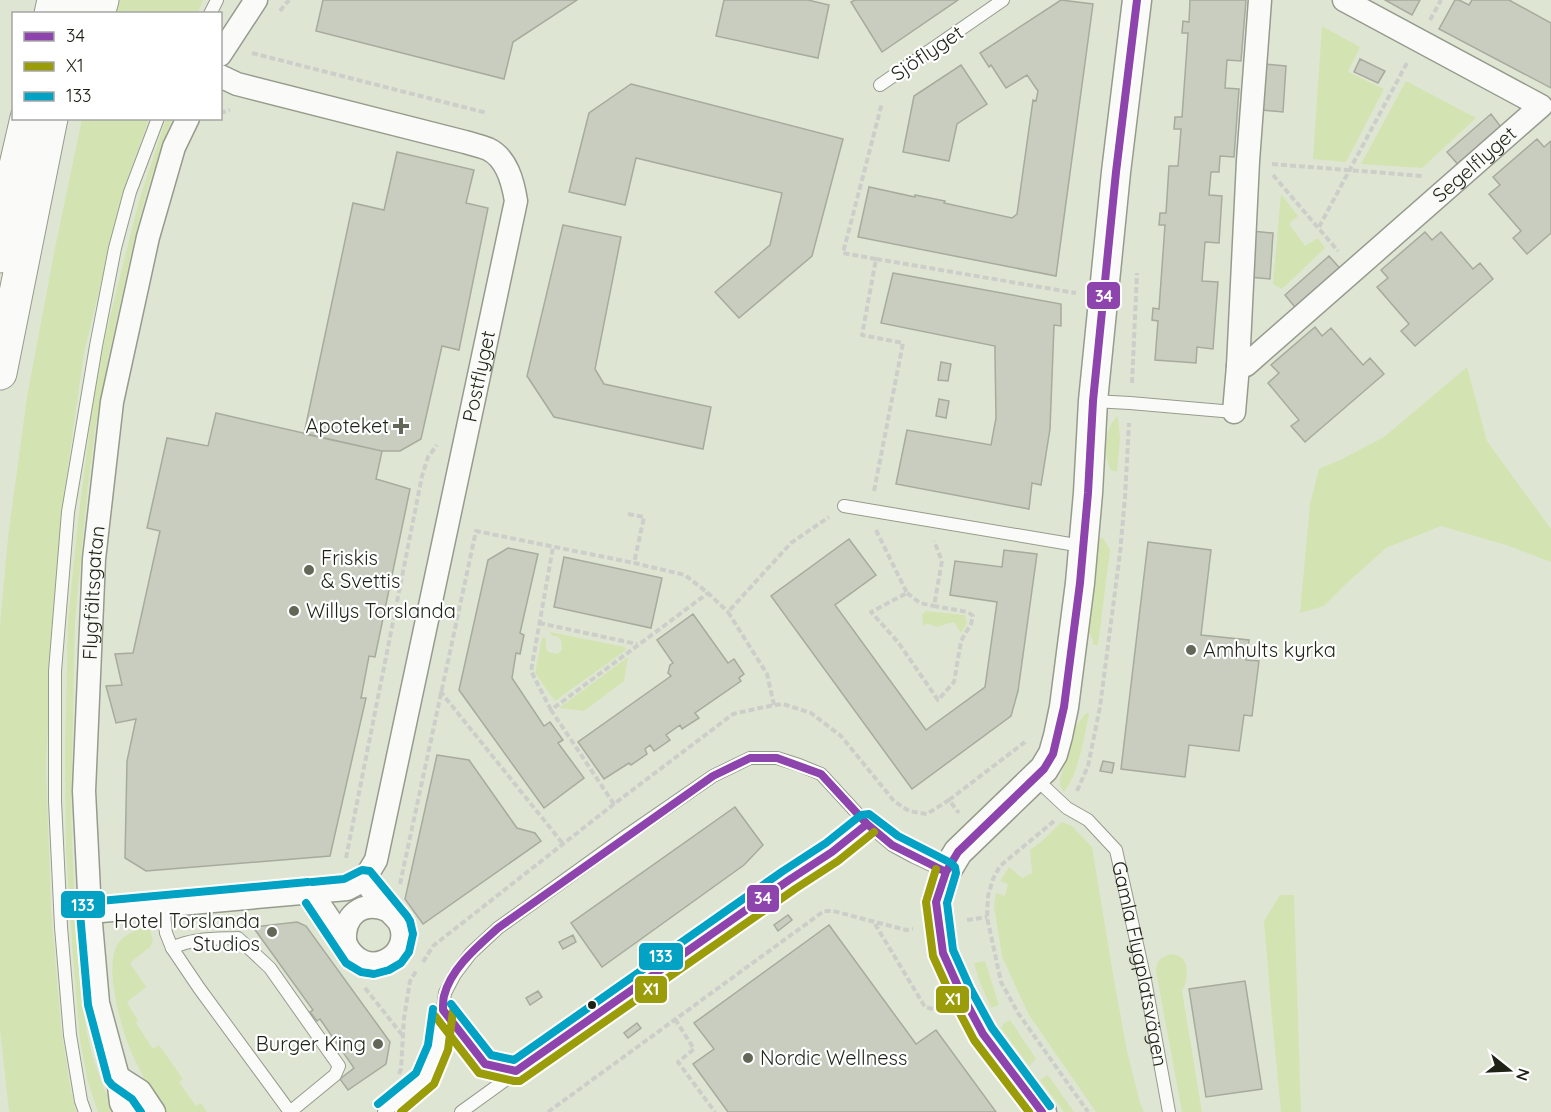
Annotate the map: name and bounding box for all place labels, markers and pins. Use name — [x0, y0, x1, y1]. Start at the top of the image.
place label: Apoteket — [306, 413, 389, 438]
marker: Apoteket — [394, 419, 408, 433]
place label: Friskis & Svettis — [321, 545, 400, 593]
marker: Friskis & Svettis — [302, 563, 316, 577]
place label: Willys Torslanda — [306, 598, 456, 623]
marker: Willys Torslanda — [287, 604, 301, 618]
place label: Amhults kyrka — [1203, 637, 1336, 662]
marker: Amhults kyrka — [1184, 643, 1198, 657]
place label: Hotel Torslanda Studios — [114, 908, 260, 956]
marker: Hotel Torslanda Studios — [265, 925, 279, 939]
unlabelled marker — [586, 999, 598, 1011]
place label: Burger King — [256, 1031, 366, 1056]
marker: Burger King — [371, 1037, 385, 1051]
place label: Nordic Wellness — [760, 1045, 907, 1070]
marker: Nordic Wellness — [741, 1051, 755, 1065]

